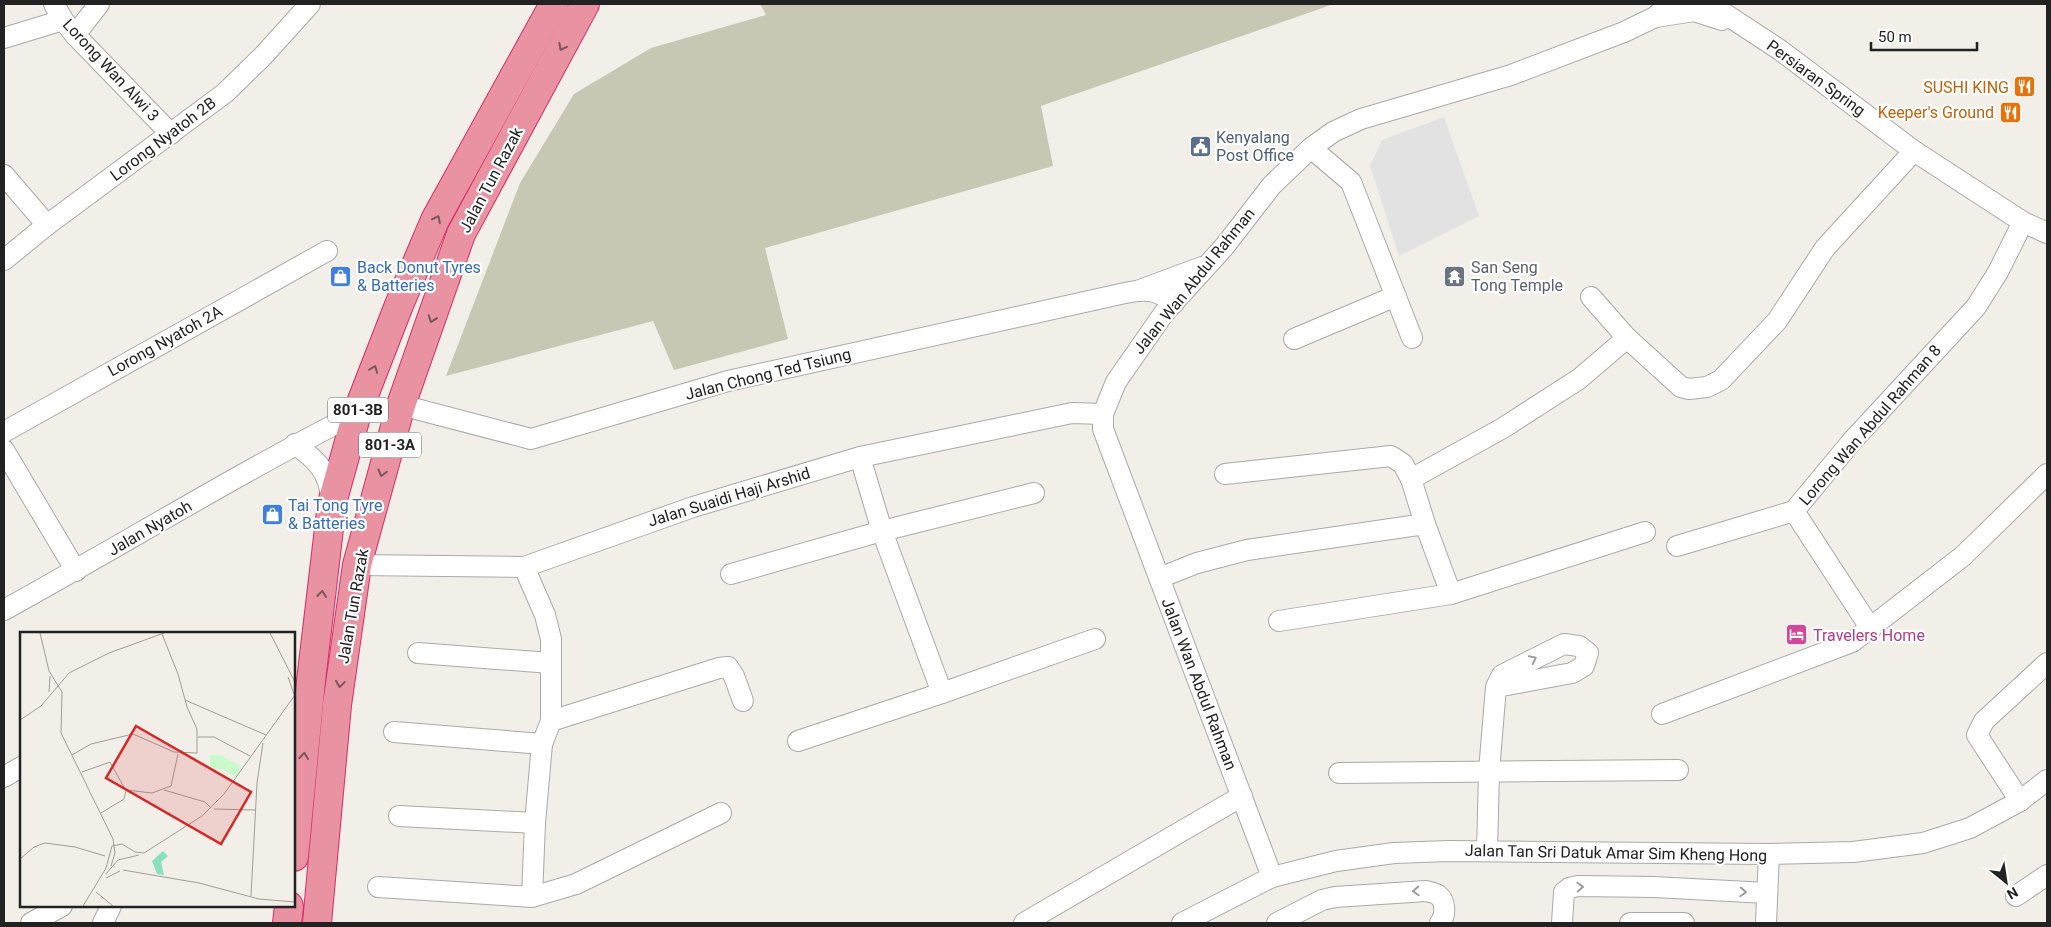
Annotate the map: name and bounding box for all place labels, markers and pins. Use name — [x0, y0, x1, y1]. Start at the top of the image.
restaurant icon: SUSHI KING — [2013, 75, 2037, 99]
place label: SUSHI KING — [1923, 78, 2009, 97]
restaurant icon: Keeper's Ground — [1998, 100, 2022, 124]
place label: Keeper's Ground — [1878, 103, 1994, 122]
place label: Kenyalang Post Office — [1216, 128, 1294, 165]
public building icon: Kenyalang Post Office — [1188, 134, 1212, 158]
place label: Back Donut Tyres & Batteries — [357, 258, 481, 295]
place label: San Seng Tong Temple — [1471, 258, 1563, 295]
shop icon: Back Donut Tyres & Batteries — [329, 264, 353, 288]
temple icon: San Seng Tong Temple — [1443, 264, 1467, 288]
place label: Tai Tong Tyre & Batteries — [288, 496, 383, 533]
shop icon: Tai Tong Tyre & Batteries — [260, 502, 284, 526]
hotel icon: Travelers Home — [1785, 623, 1809, 647]
place label: Travelers Home — [1813, 626, 1925, 645]

